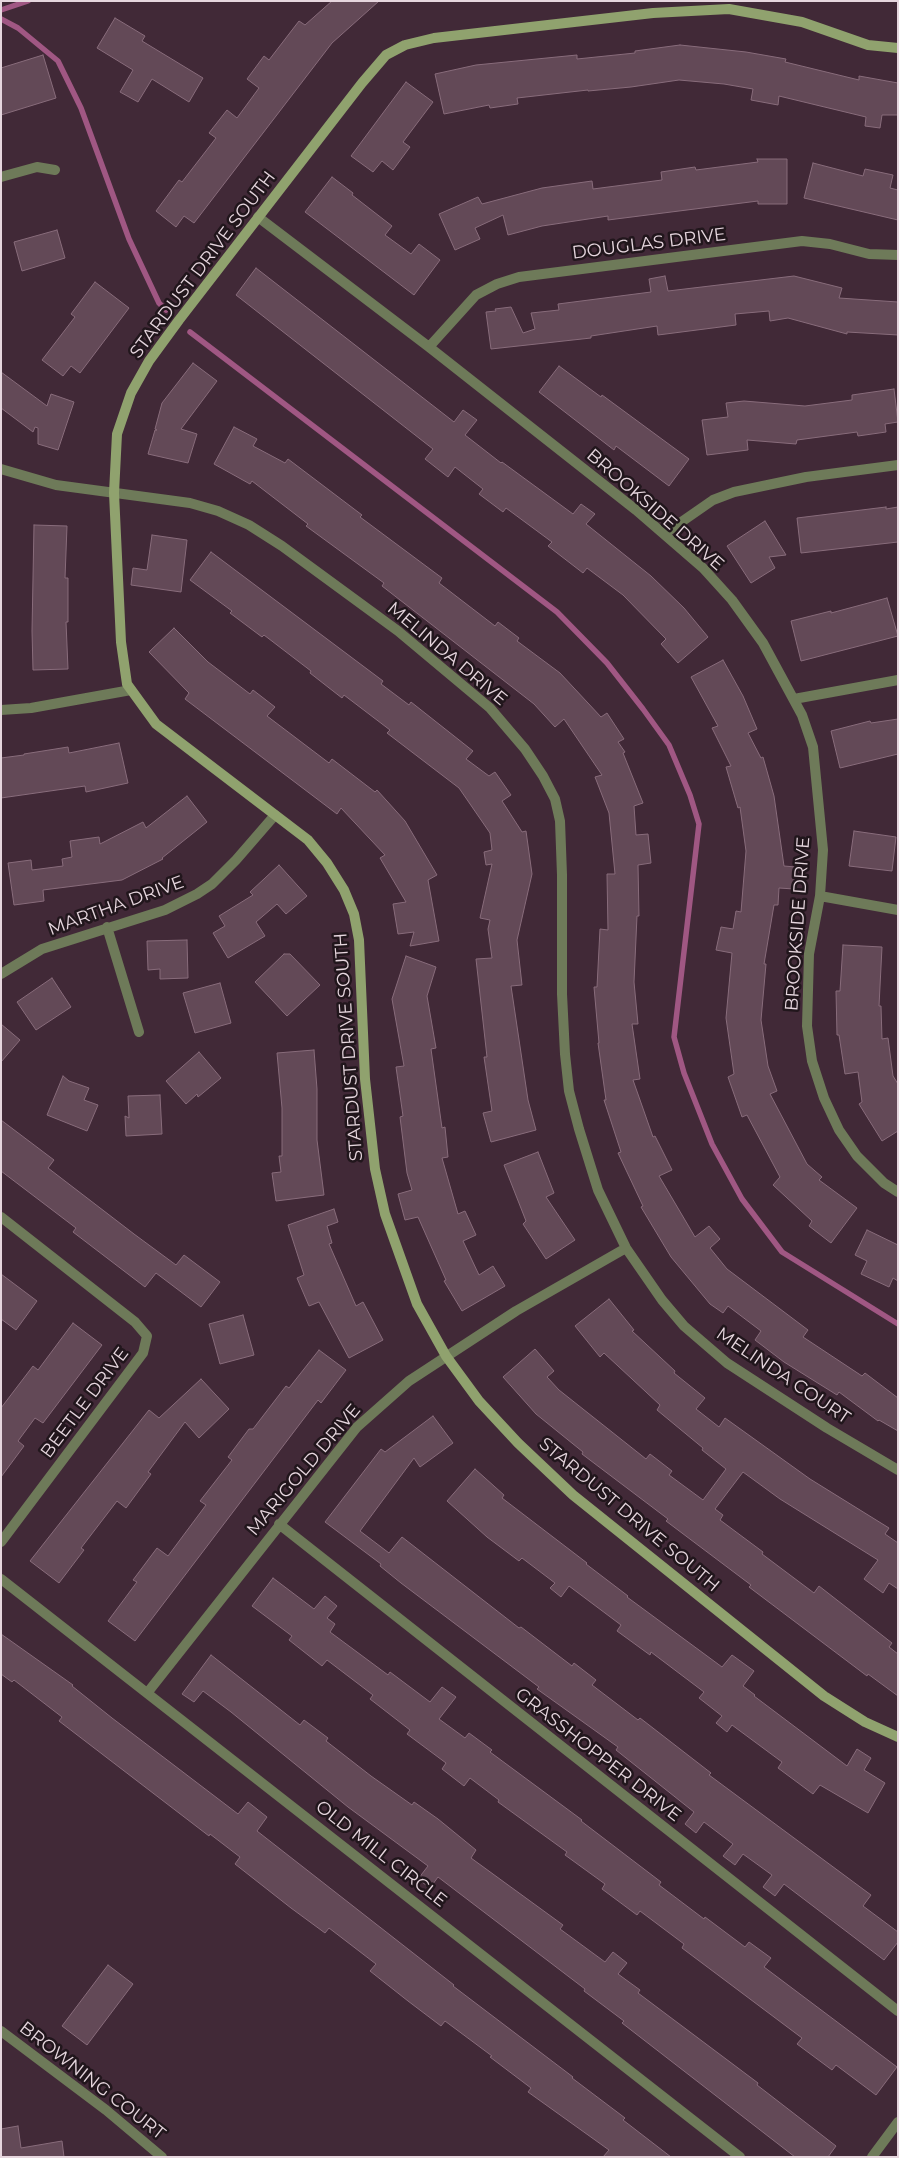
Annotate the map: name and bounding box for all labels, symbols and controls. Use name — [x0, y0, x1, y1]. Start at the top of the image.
street label: STARDUST DRIVE SOUTH — [126, 167, 280, 363]
street label: DOUGLAS DRIVE — [571, 224, 727, 264]
street label: BROOKSIDE DRIVE — [582, 444, 728, 576]
street label: MELINDA DRIVE — [383, 598, 511, 710]
street label: BROOKSIDE DRIVE — [781, 836, 815, 1012]
street label: MARTHA DRIVE — [45, 871, 187, 941]
street label: STARDUST DRIVE SOUTH — [330, 932, 368, 1162]
street label: MELINDA COURT — [712, 1323, 854, 1429]
street label: BEETLE DRIVE — [36, 1343, 134, 1463]
street label: MARIGOLD DRIVE — [243, 1400, 365, 1540]
street label: STARDUST DRIVE SOUTH — [534, 1433, 724, 1597]
street label: GRASSHOPPER DRIVE — [511, 1684, 685, 1826]
street label: OLD MILL CIRCLE — [311, 1796, 451, 1912]
street label: BROWNING COURT — [15, 2017, 169, 2145]

